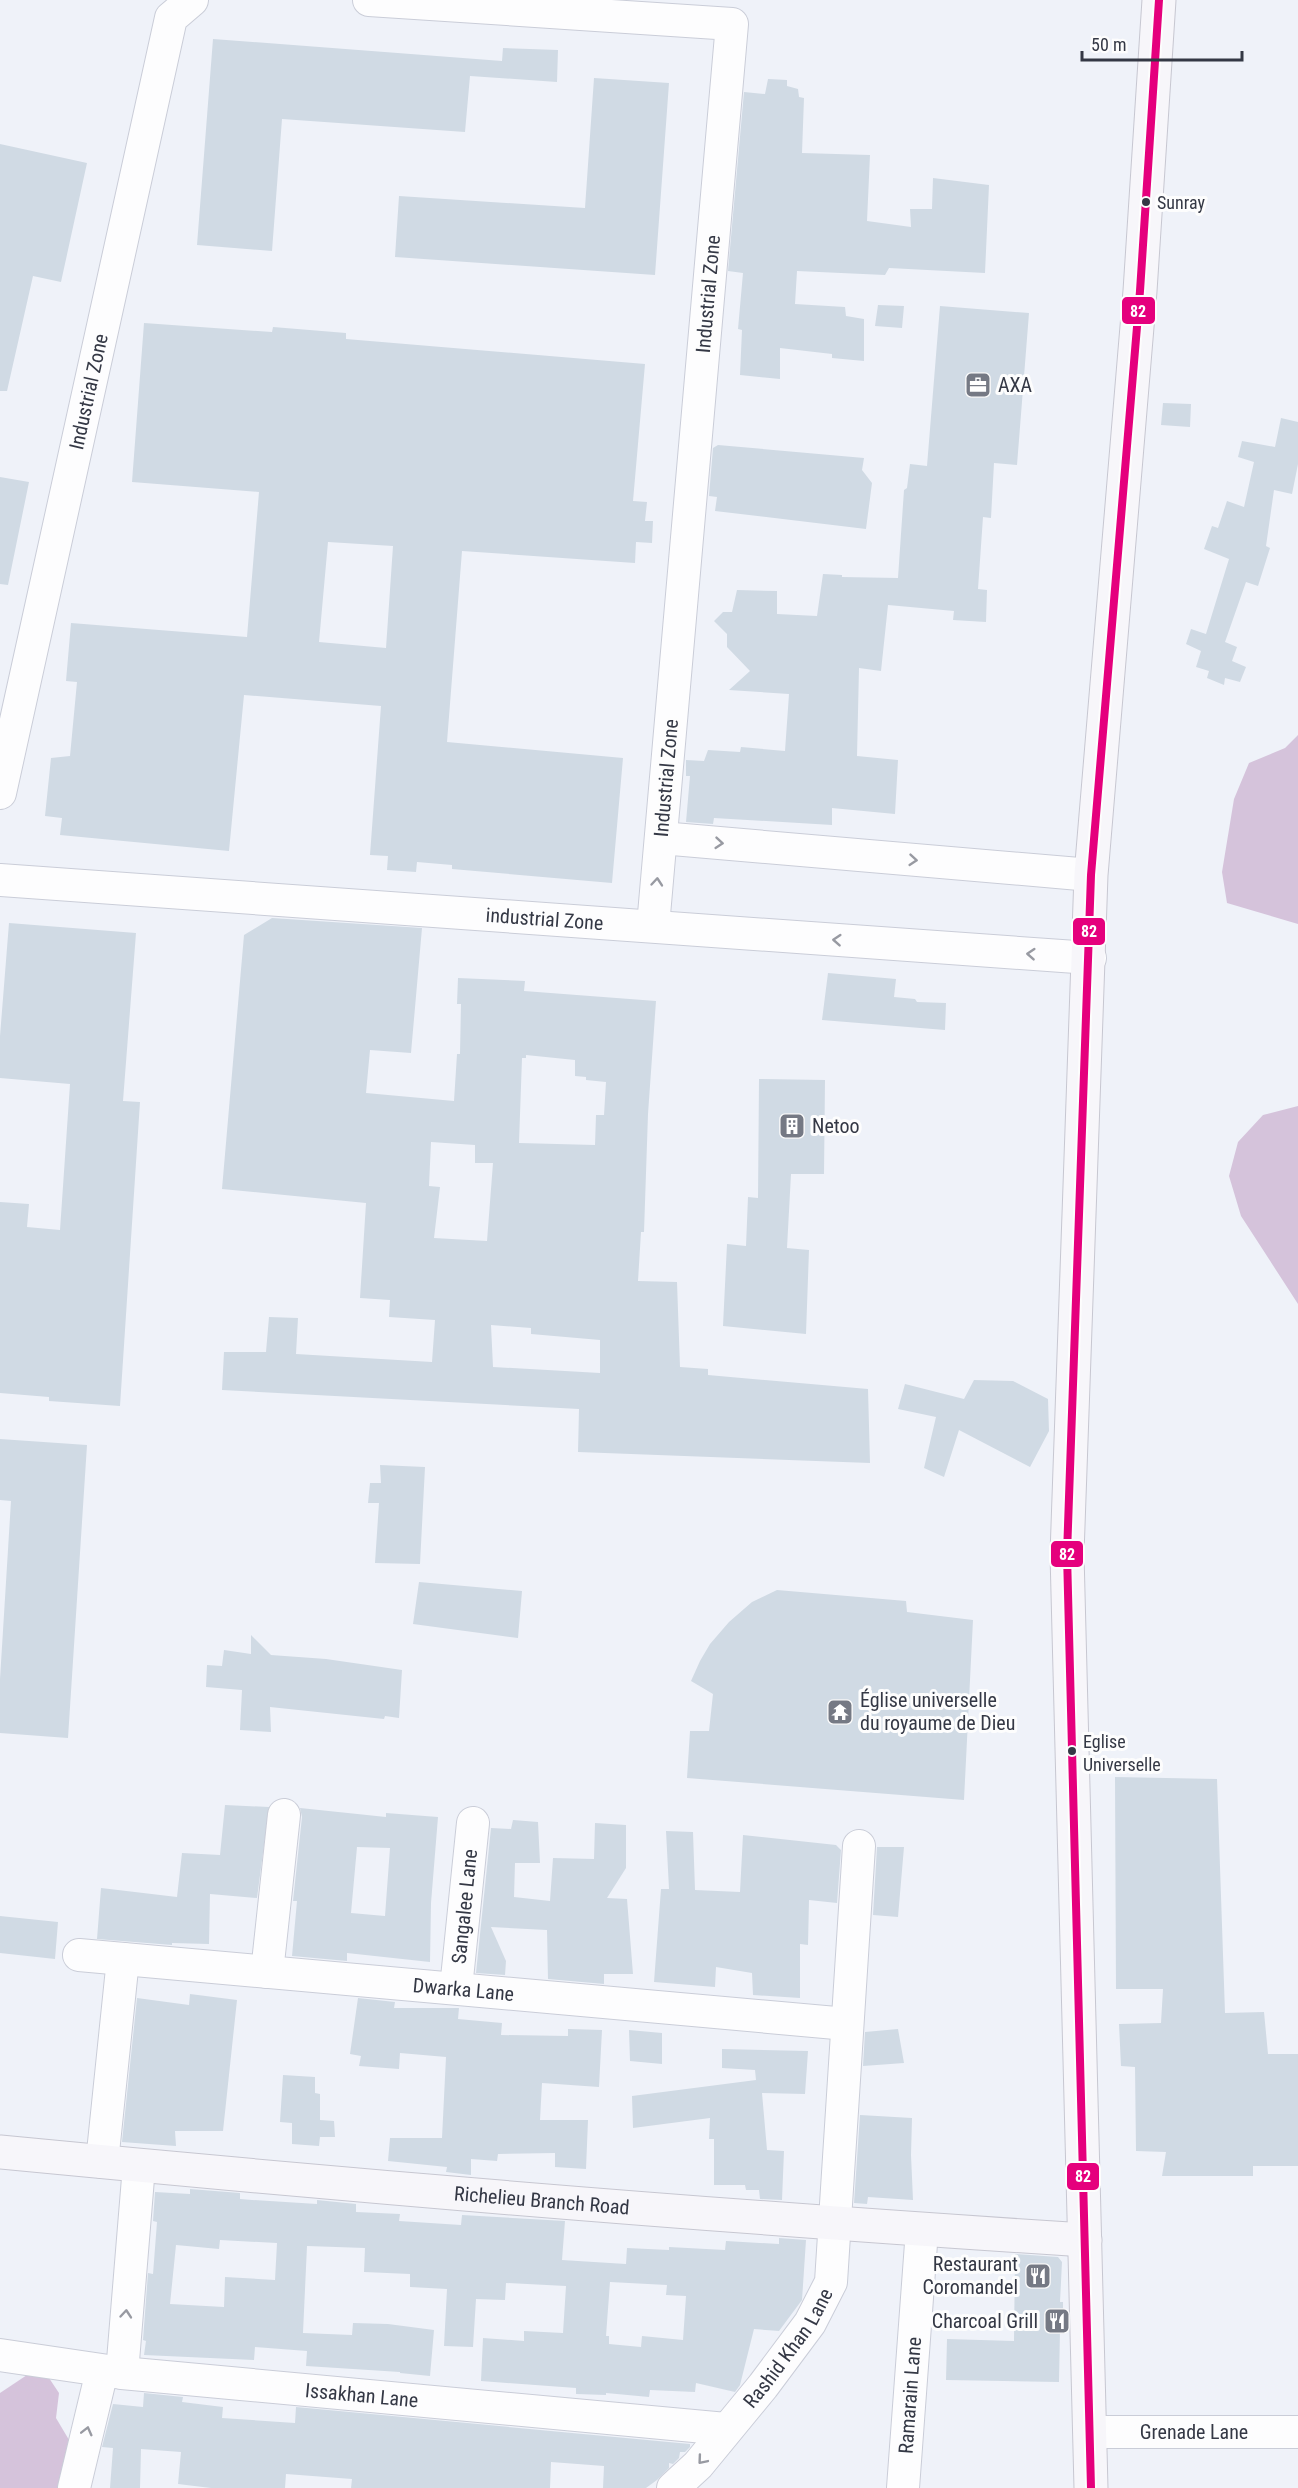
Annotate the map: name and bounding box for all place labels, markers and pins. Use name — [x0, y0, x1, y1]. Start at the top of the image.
place label: Sunray — [1157, 192, 1205, 213]
marker: Sunray — [1140, 196, 1152, 208]
office icon: AXA — [963, 370, 993, 400]
place label: AXA — [998, 373, 1033, 397]
building icon: Netoo — [777, 1111, 807, 1141]
place label: Netoo — [812, 1114, 860, 1138]
place label: Église universelle du royaume de Dieu — [860, 1688, 1015, 1735]
temple icon: Église universelle du royaume de Dieu — [825, 1697, 855, 1727]
place label: Eglise Universelle — [1083, 1731, 1161, 1775]
marker: Eglise Universelle — [1066, 1745, 1078, 1757]
place label: Restaurant Coromandel — [922, 2252, 1018, 2299]
restaurant icon: Restaurant Coromandel — [1023, 2261, 1053, 2291]
restaurant icon: Charcoal Grill — [1042, 2306, 1072, 2336]
place label: Charcoal Grill — [932, 2309, 1038, 2333]

